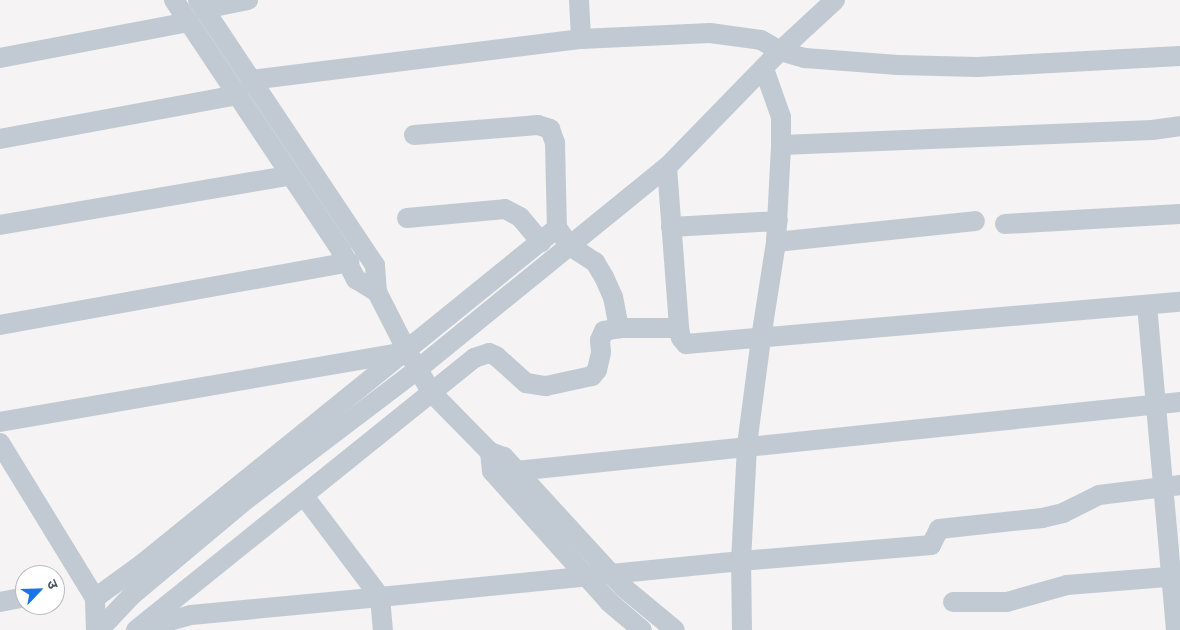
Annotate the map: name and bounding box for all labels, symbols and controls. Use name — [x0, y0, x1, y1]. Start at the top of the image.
north arrow — [15, 565, 65, 615]
text: उ — [44, 577, 62, 591]

